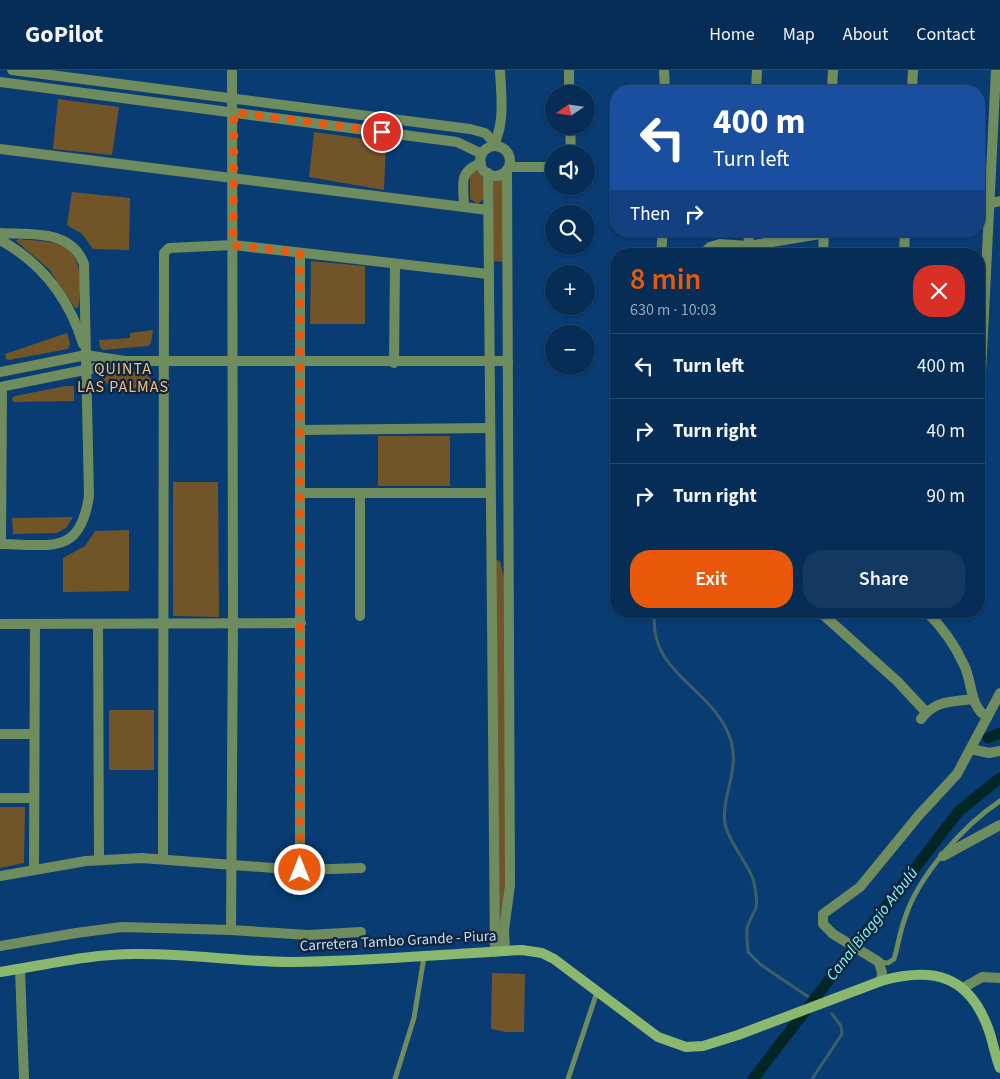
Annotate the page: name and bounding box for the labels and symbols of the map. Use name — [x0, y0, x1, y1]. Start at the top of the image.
north arrow — [545, 85, 595, 135]
pin — [361, 111, 403, 153]
district label: QUINTA LAS PALMAS — [77, 358, 169, 398]
position arrow — [273, 843, 325, 895]
water label: Canal Biaggio Arbulú — [821, 863, 923, 985]
street label: Carretera Tambo Grande - Piura — [299, 925, 497, 957]

